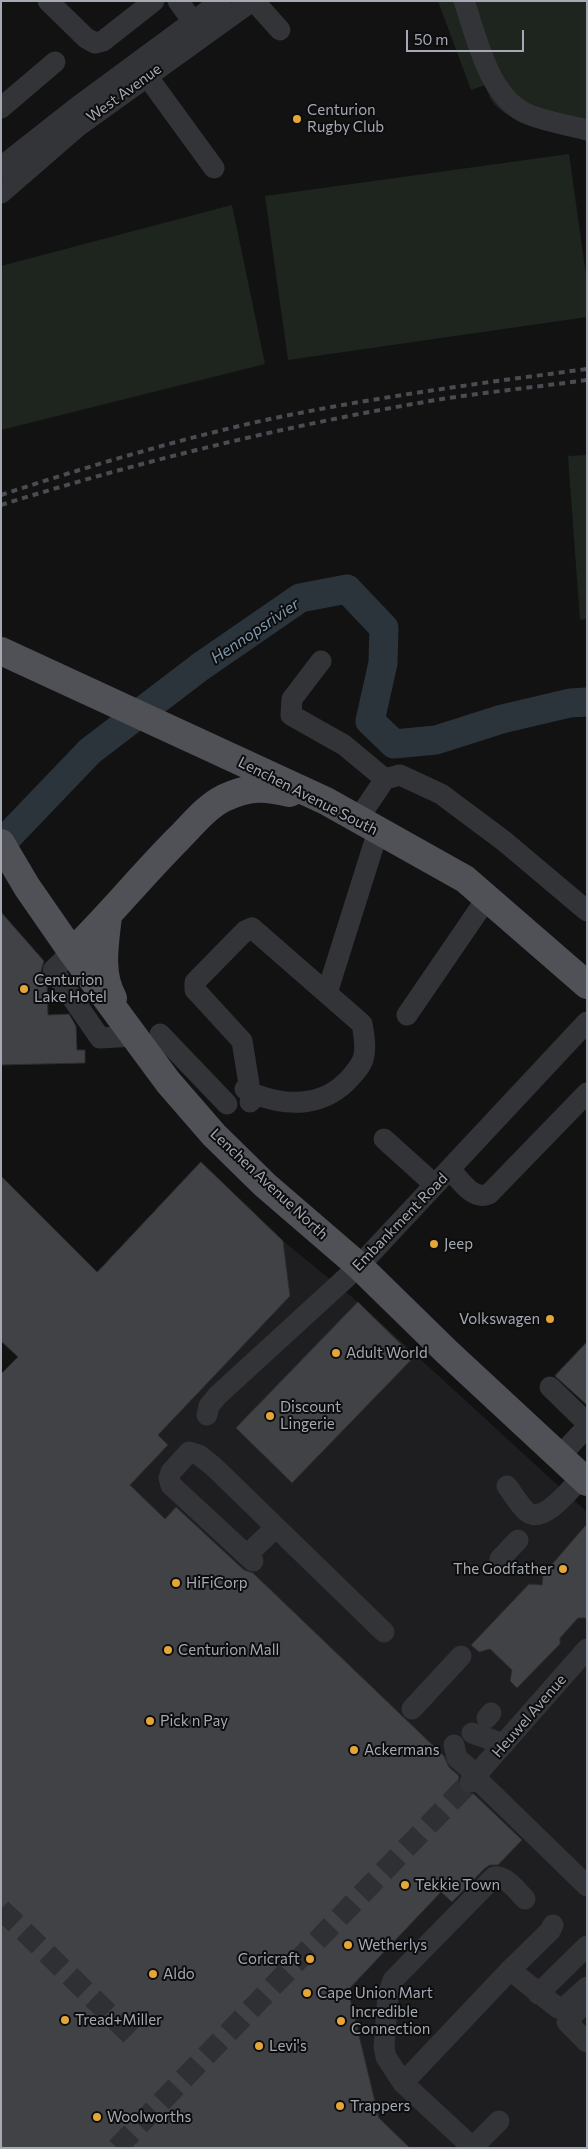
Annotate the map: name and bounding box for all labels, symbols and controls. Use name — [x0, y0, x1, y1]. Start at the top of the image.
scale bar — [408, 20, 526, 52]
text: 50 m — [414, 30, 448, 48]
street label: West Avenue — [83, 60, 165, 126]
place label: Centurion Rugby Club — [307, 101, 384, 136]
marker: Centurion Rugby Club — [291, 113, 303, 125]
water label: Hennopsrivier — [207, 594, 303, 668]
street label: Lenchen Avenue South — [235, 753, 381, 839]
place label: Centurion Lake Hotel — [34, 971, 107, 1006]
marker: Centurion Lake Hotel — [18, 983, 30, 995]
street label: Lenchen Avenue North — [206, 1125, 332, 1243]
street label: Embankment Road — [349, 1169, 451, 1275]
place label: Jeep — [444, 1235, 473, 1253]
marker: Jeep — [428, 1238, 440, 1250]
place label: Volkswagen — [459, 1310, 540, 1328]
marker: Volkswagen — [544, 1313, 556, 1325]
place label: Adult World — [346, 1344, 428, 1362]
marker: Adult World — [330, 1347, 342, 1359]
place label: Discount Lingerie — [280, 1398, 341, 1433]
marker: Discount Lingerie — [264, 1410, 276, 1422]
place label: The Godfather — [453, 1560, 553, 1578]
marker: The Godfather — [557, 1563, 569, 1575]
place label: HiFiCorp — [186, 1574, 248, 1592]
marker: HiFiCorp — [170, 1577, 182, 1589]
place label: Centurion Mall — [178, 1641, 279, 1659]
marker: Centurion Mall — [162, 1644, 174, 1656]
street label: Heuwel Avenue — [488, 1671, 570, 1761]
place label: Pick n Pay — [160, 1712, 228, 1730]
marker: Pick n Pay — [144, 1715, 156, 1727]
place label: Ackermans — [364, 1741, 439, 1759]
marker: Ackermans — [348, 1744, 360, 1756]
place label: Tekkie Town — [415, 1876, 500, 1894]
marker: Tekkie Town — [399, 1879, 411, 1891]
place label: Wetherlys — [358, 1936, 427, 1954]
marker: Wetherlys — [342, 1939, 354, 1951]
place label: Coricraft — [238, 1950, 300, 1968]
marker: Coricraft — [304, 1953, 316, 1965]
place label: Aldo — [163, 1965, 195, 1983]
marker: Aldo — [147, 1968, 159, 1980]
place label: Cape Union Mart — [317, 1984, 433, 2002]
marker: Cape Union Mart — [301, 1987, 313, 1999]
place label: Incredible Connection — [351, 2003, 430, 2038]
place label: Tread+Miller — [75, 2011, 162, 2029]
marker: Tread+Miller — [59, 2014, 71, 2026]
marker: Incredible Connection — [335, 2015, 347, 2027]
place label: Levi's — [269, 2037, 307, 2055]
marker: Levi's — [253, 2040, 265, 2052]
place label: Trappers — [350, 2097, 410, 2115]
marker: Trappers — [334, 2100, 346, 2112]
place label: Woolworths — [107, 2108, 191, 2126]
marker: Woolworths — [91, 2111, 103, 2123]

